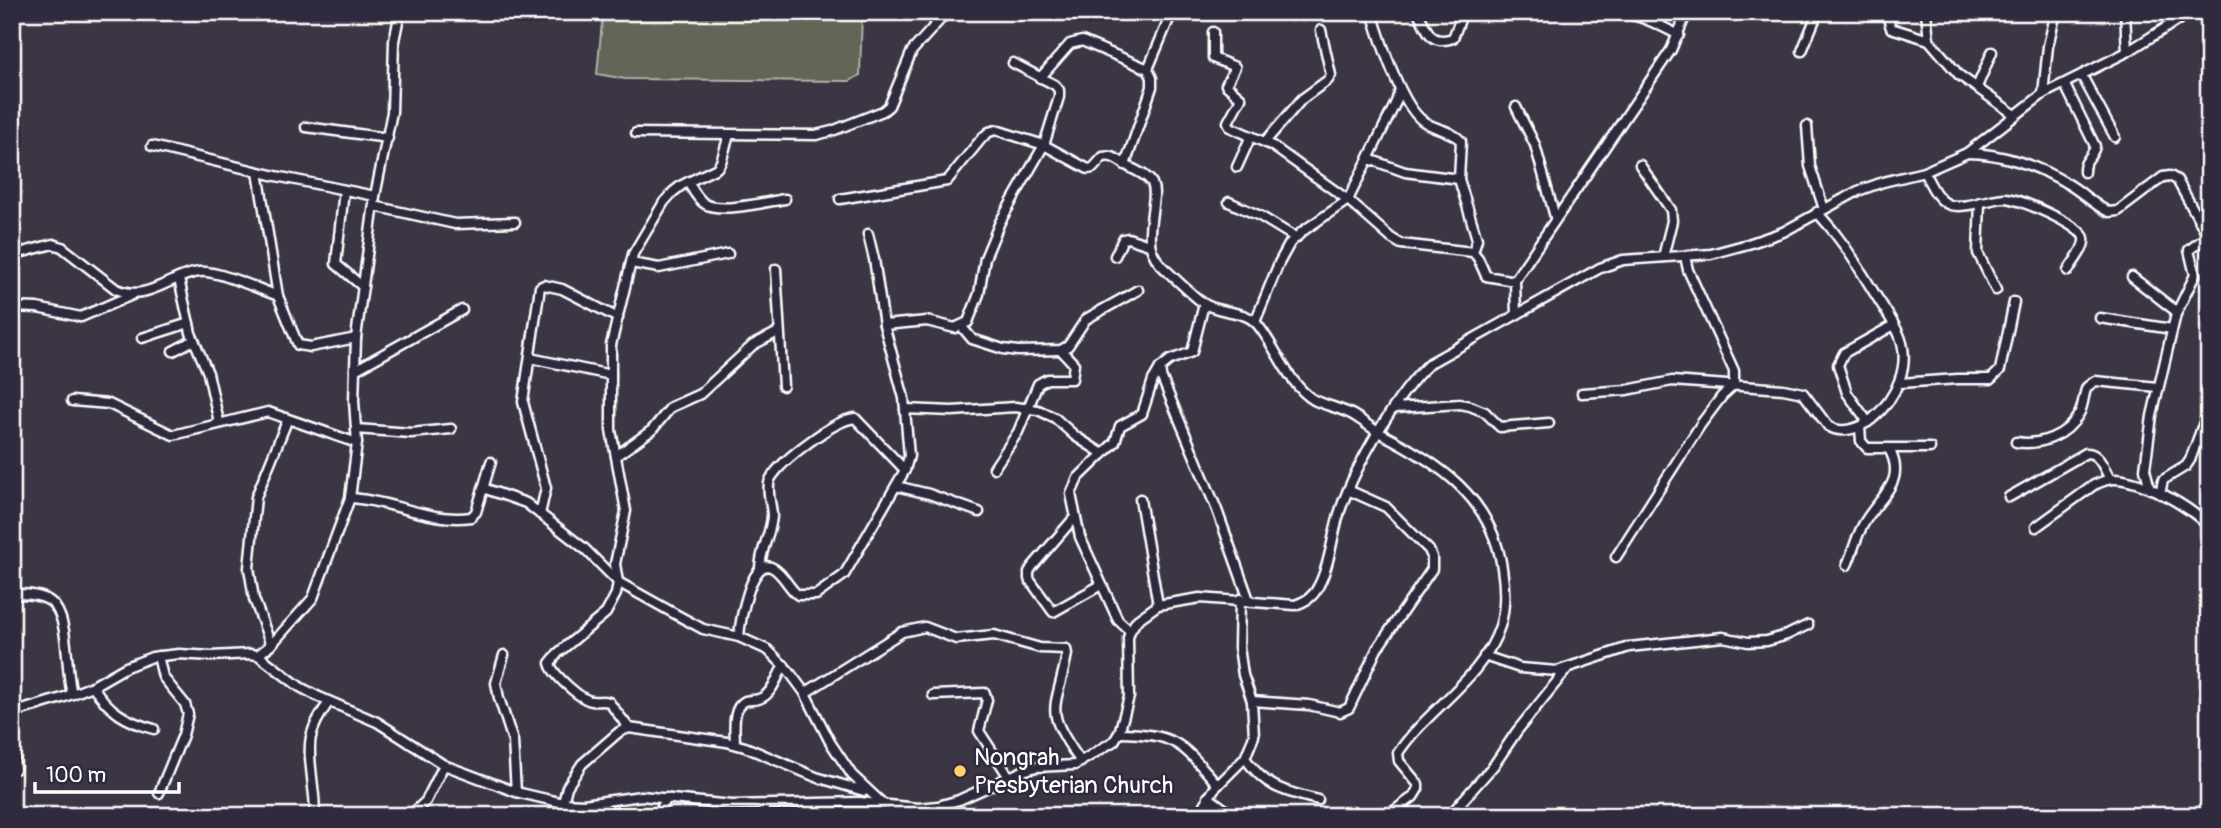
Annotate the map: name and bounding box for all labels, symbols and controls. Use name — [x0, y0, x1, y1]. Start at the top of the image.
place label: Nongrah Presbyterian Church — [974, 743, 1173, 800]
scale bar — [35, 751, 178, 795]
text: 100 m — [46, 762, 106, 789]
marker: Nongrah Presbyterian Church — [952, 763, 968, 779]

